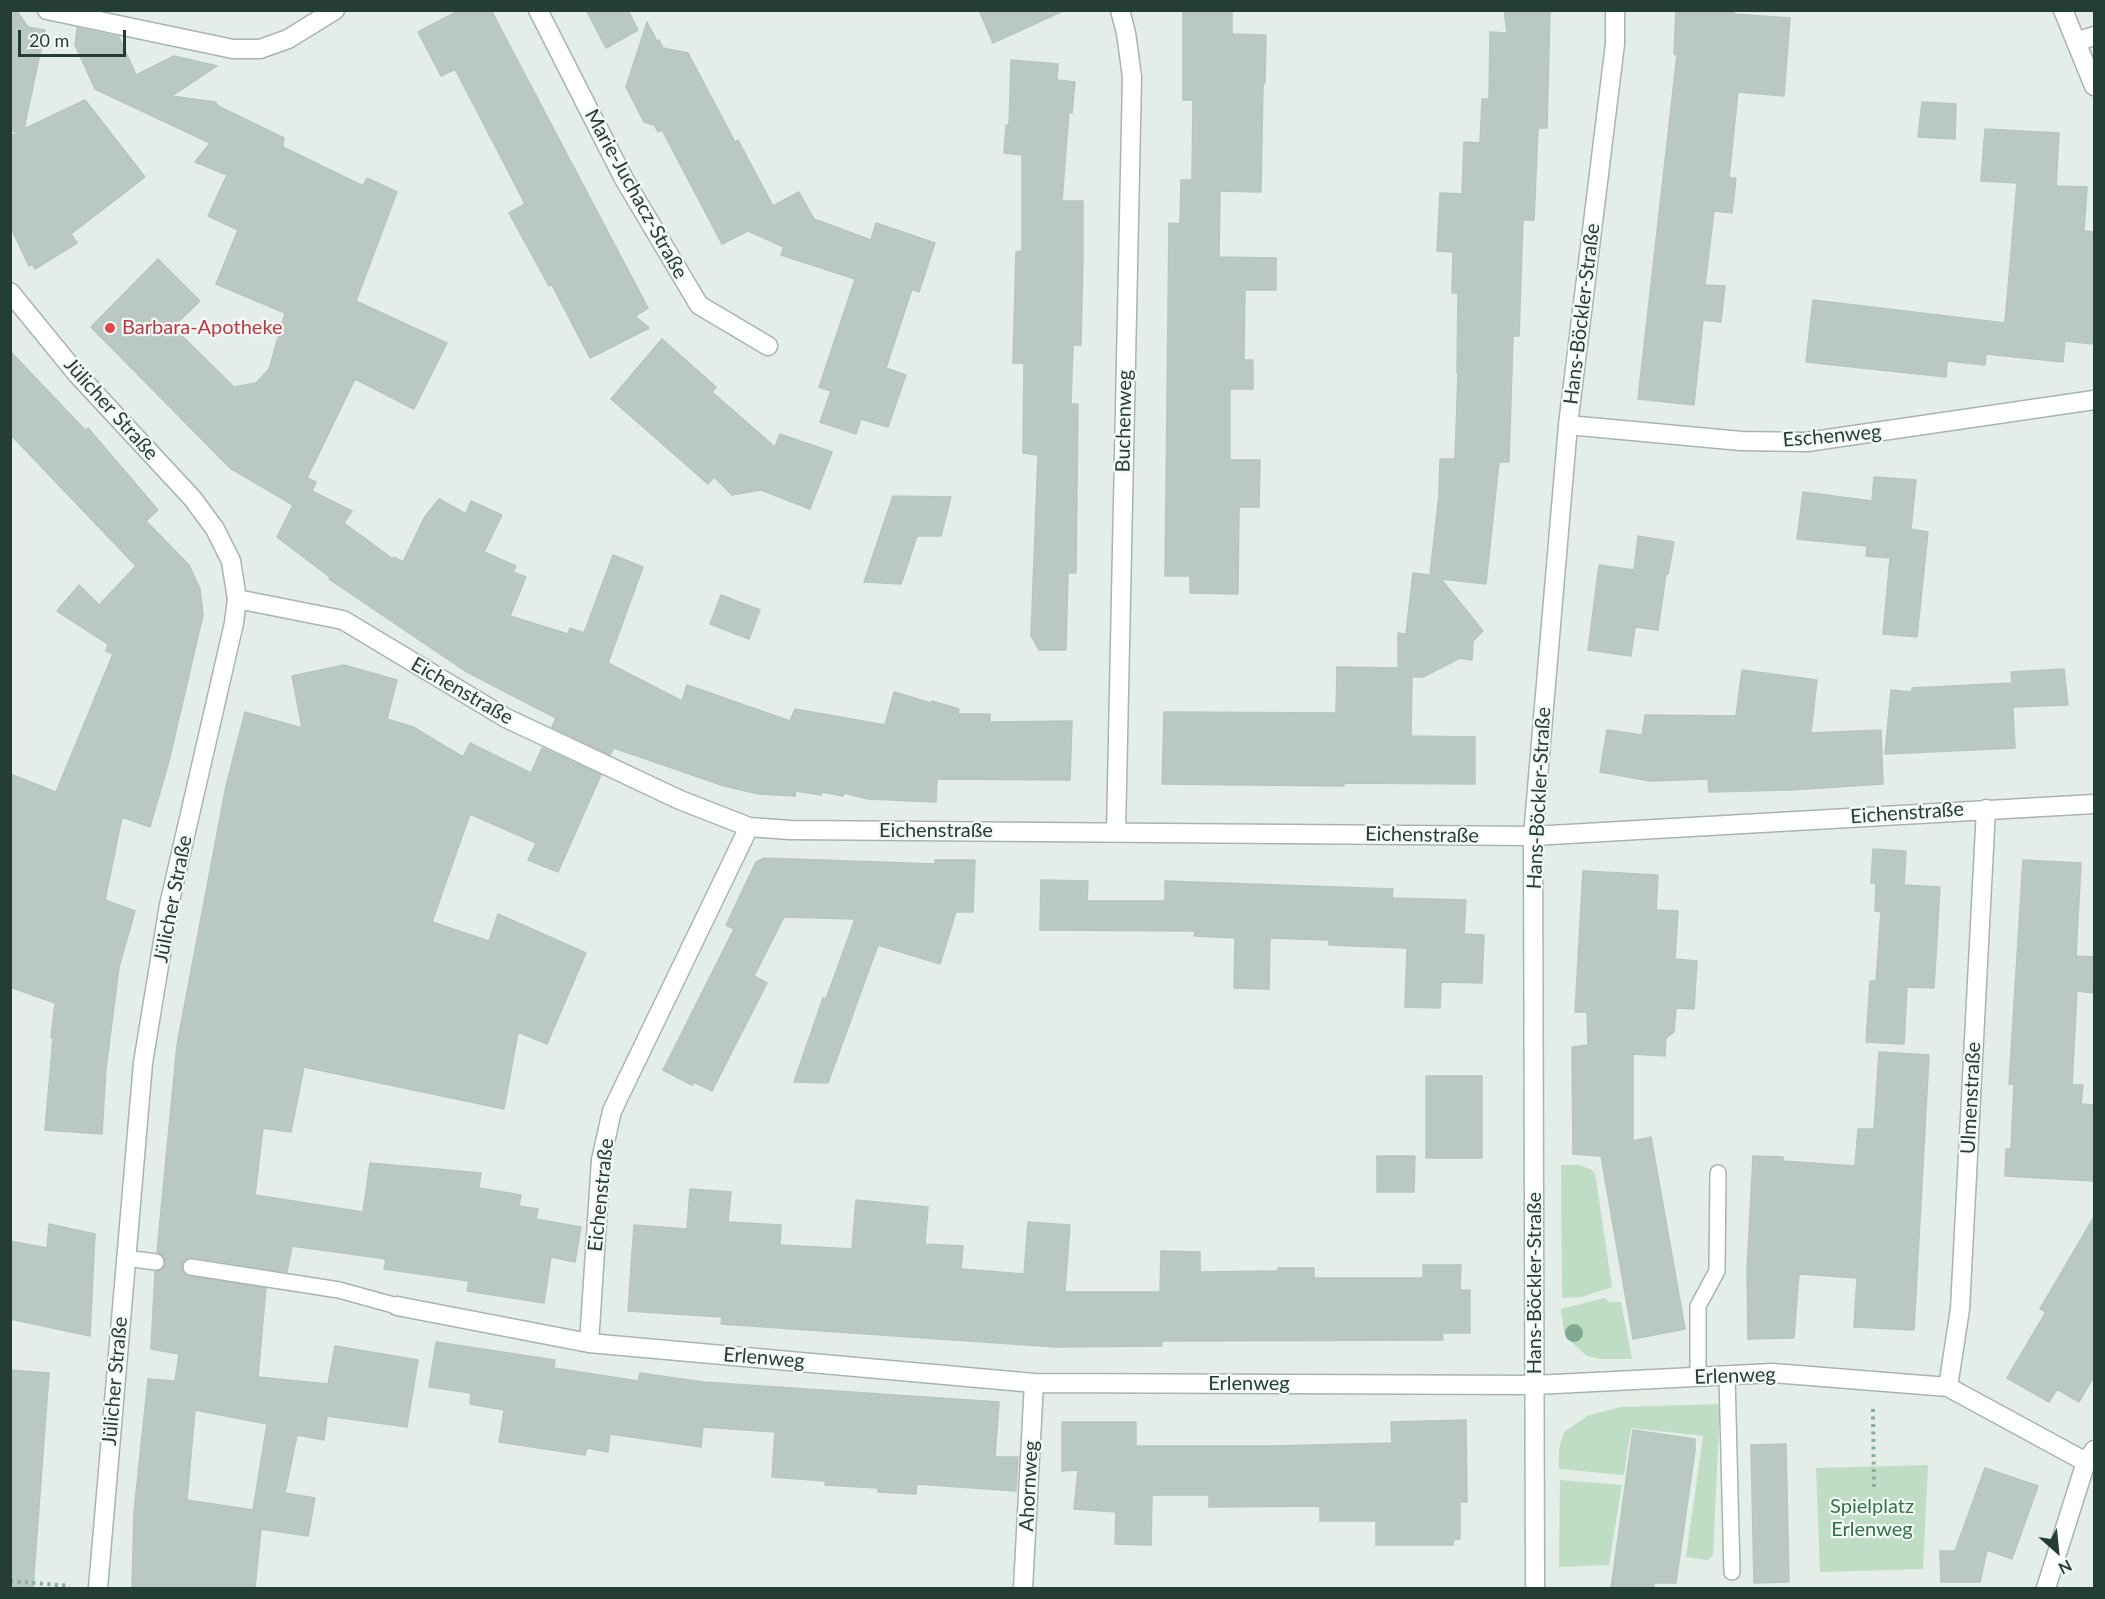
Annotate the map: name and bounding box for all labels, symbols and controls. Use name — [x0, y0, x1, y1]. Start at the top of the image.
scale bar — [21, 18, 129, 56]
text: 20 m — [29, 29, 69, 51]
street label: Marie-Juchacz-Straße — [579, 105, 693, 283]
street label: Hans-Böckler-Straße — [1559, 222, 1605, 406]
place label: Barbara-Apotheke — [122, 316, 283, 340]
marker: Barbara-Apotheke — [103, 321, 117, 335]
street label: Jülicher Straße — [59, 353, 163, 465]
street label: Buchenweg — [1111, 369, 1137, 473]
street label: Eschenweg — [1782, 420, 1882, 452]
street label: Eichenstraße — [407, 652, 517, 730]
street label: Hans-Böckler-Straße — [1522, 706, 1556, 890]
street label: Eichenstraße — [1849, 797, 1965, 829]
street label: Eichenstraße — [879, 819, 993, 843]
street label: Eichenstraße — [1365, 822, 1479, 848]
street label: Jülicher Straße — [149, 833, 197, 965]
street label: Ulmenstraße — [1956, 1041, 1986, 1155]
street label: Eichenstraße — [583, 1137, 619, 1253]
street label: Hans-Böckler-Straße — [1523, 1192, 1547, 1374]
street label: Jülicher Straße — [97, 1316, 133, 1446]
street label: Erlenweg — [722, 1342, 806, 1374]
street label: Erlenweg — [1694, 1363, 1776, 1389]
street label: Erlenweg — [1208, 1372, 1290, 1396]
street label: Ahornweg — [1015, 1440, 1043, 1532]
park label: Spielplatz Erlenweg — [1830, 1495, 1914, 1542]
north arrow — [2027, 1521, 2087, 1581]
text: N — [2056, 1556, 2075, 1579]

